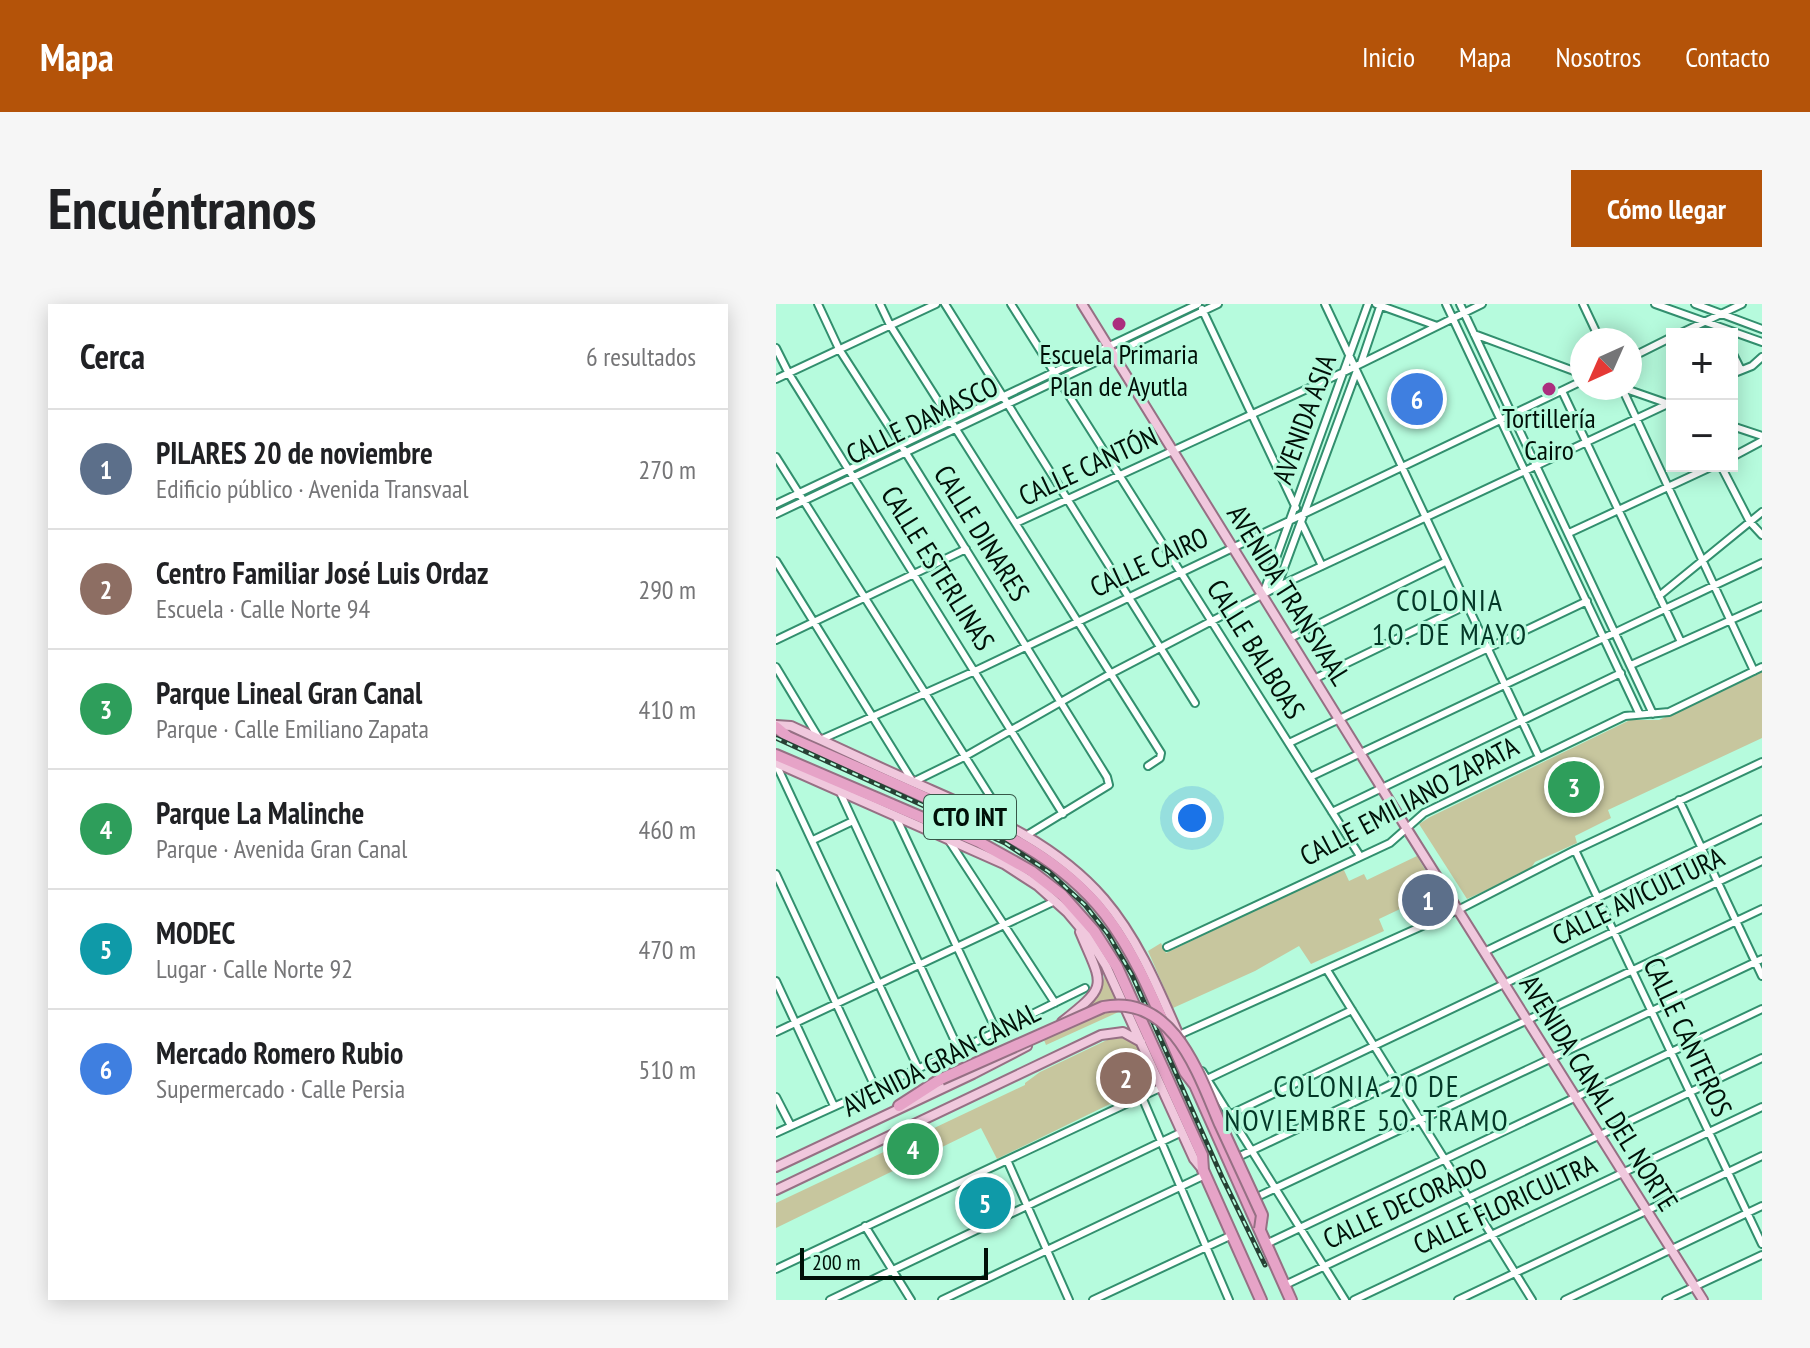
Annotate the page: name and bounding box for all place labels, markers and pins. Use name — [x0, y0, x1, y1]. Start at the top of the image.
marker: Escuela Primaria Plan de Ayutla — [1110, 315, 1128, 333]
place label: Escuela Primaria Plan de Ayutla — [1040, 335, 1198, 404]
pin: 6 — [1391, 369, 1443, 429]
marker: Tortillería Cairo — [1540, 380, 1558, 398]
place label: Tortillería Cairo — [1502, 399, 1596, 468]
pin: 3 — [1548, 757, 1600, 817]
pin: 1 — [1402, 870, 1454, 930]
pin: 2 — [1100, 1048, 1152, 1108]
pin: 4 — [887, 1119, 939, 1179]
pin: 5 — [959, 1173, 1011, 1233]

